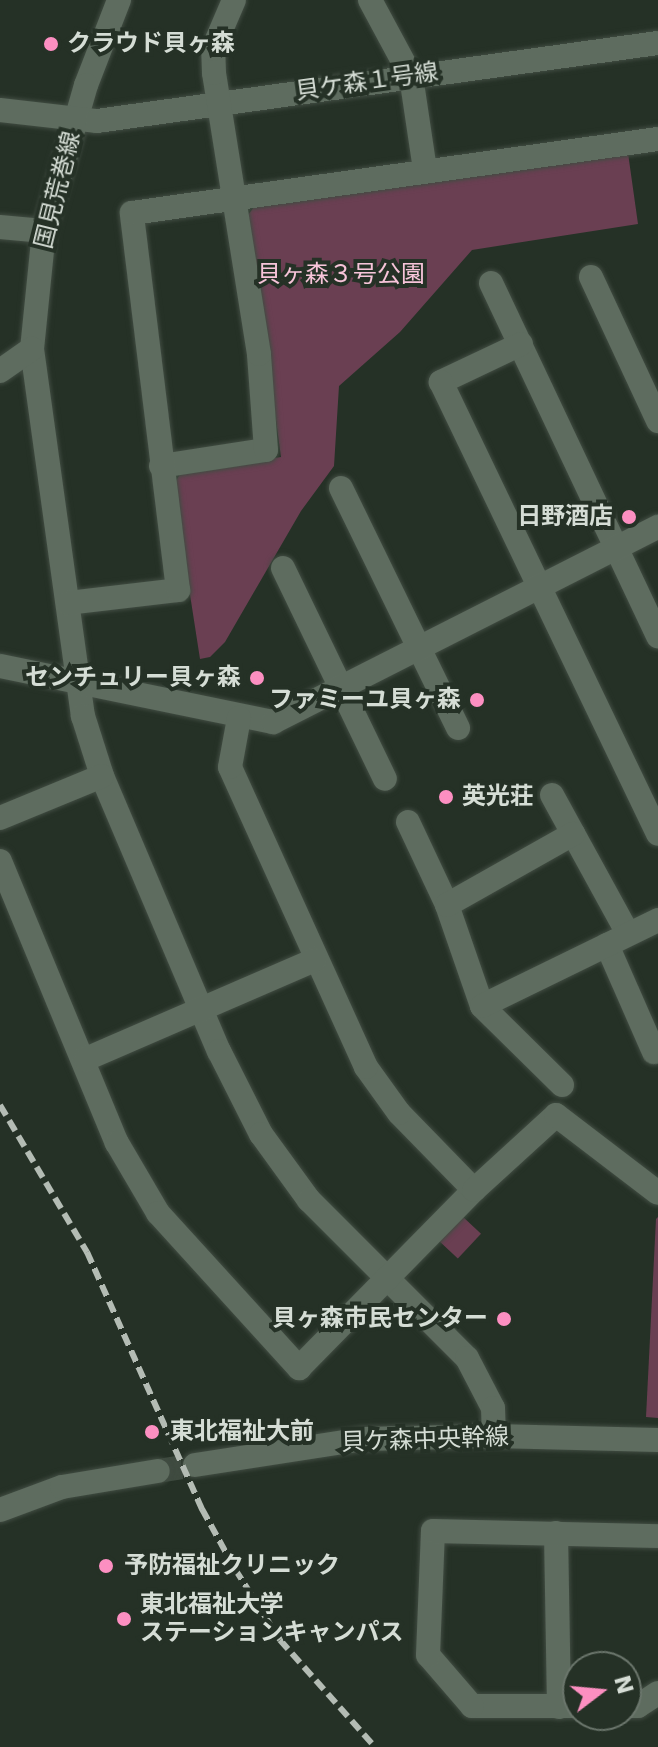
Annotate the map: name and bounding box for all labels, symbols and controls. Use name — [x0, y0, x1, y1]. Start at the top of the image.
place label: クラウド貝ヶ森 — [67, 30, 235, 58]
marker: クラウド貝ヶ森 — [42, 35, 60, 53]
street label: 貝ケ森１号線 — [294, 58, 440, 106]
street label: 国見荒巻線 — [30, 128, 86, 252]
park label: 貝ヶ森３号公園 — [257, 261, 425, 289]
place label: 日野酒店 — [517, 503, 613, 531]
marker: 日野酒店 — [620, 508, 638, 526]
place label: センチュリー貝ヶ森 — [25, 664, 241, 692]
marker: センチュリー貝ヶ森 — [248, 669, 266, 687]
place label: ファミーユ貝ヶ森 — [269, 686, 461, 714]
marker: ファミーユ貝ヶ森 — [468, 691, 486, 709]
place label: 英光荘 — [462, 783, 534, 811]
marker: 英光荘 — [437, 788, 455, 806]
place label: 貝ヶ森市民センター — [272, 1305, 488, 1333]
marker: 貝ヶ森市民センター — [495, 1310, 513, 1328]
place label: 東北福祉大前 — [170, 1418, 314, 1446]
marker: 東北福祉大前 — [141, 1421, 163, 1443]
street label: 貝ケ森中央幹線 — [341, 1423, 509, 1457]
place label: 予防福祉クリニック — [124, 1552, 340, 1580]
marker: 予防福祉クリニック — [95, 1555, 117, 1577]
place label: 東北福祉大学 ステーションキャンパス — [140, 1591, 404, 1647]
marker: 東北福祉大学 ステーションキャンパス — [115, 1610, 133, 1628]
north arrow — [562, 1651, 642, 1731]
text: N — [609, 1672, 638, 1697]

